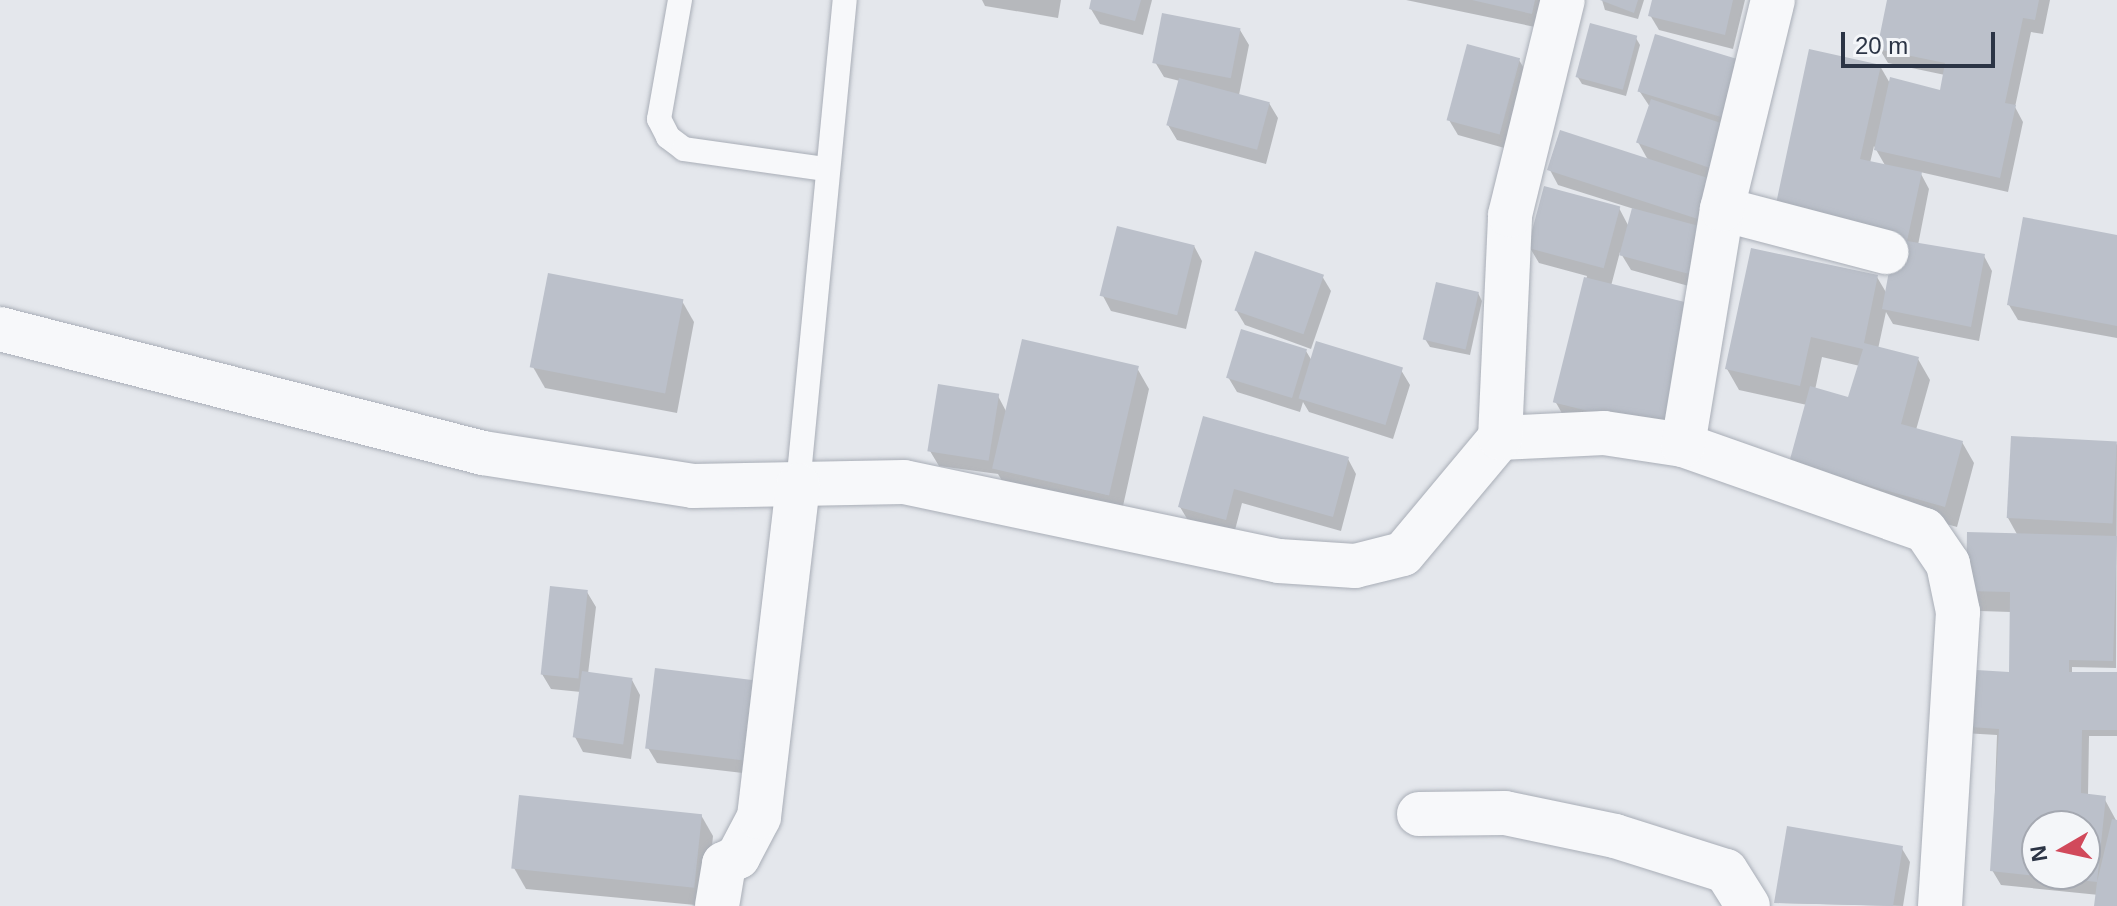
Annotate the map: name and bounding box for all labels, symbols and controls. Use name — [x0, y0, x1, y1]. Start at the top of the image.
scale bar — [1845, 16, 1999, 66]
text: 20 m — [1855, 32, 1908, 59]
north arrow — [2021, 810, 2101, 890]
text: N — [2025, 844, 2052, 863]

